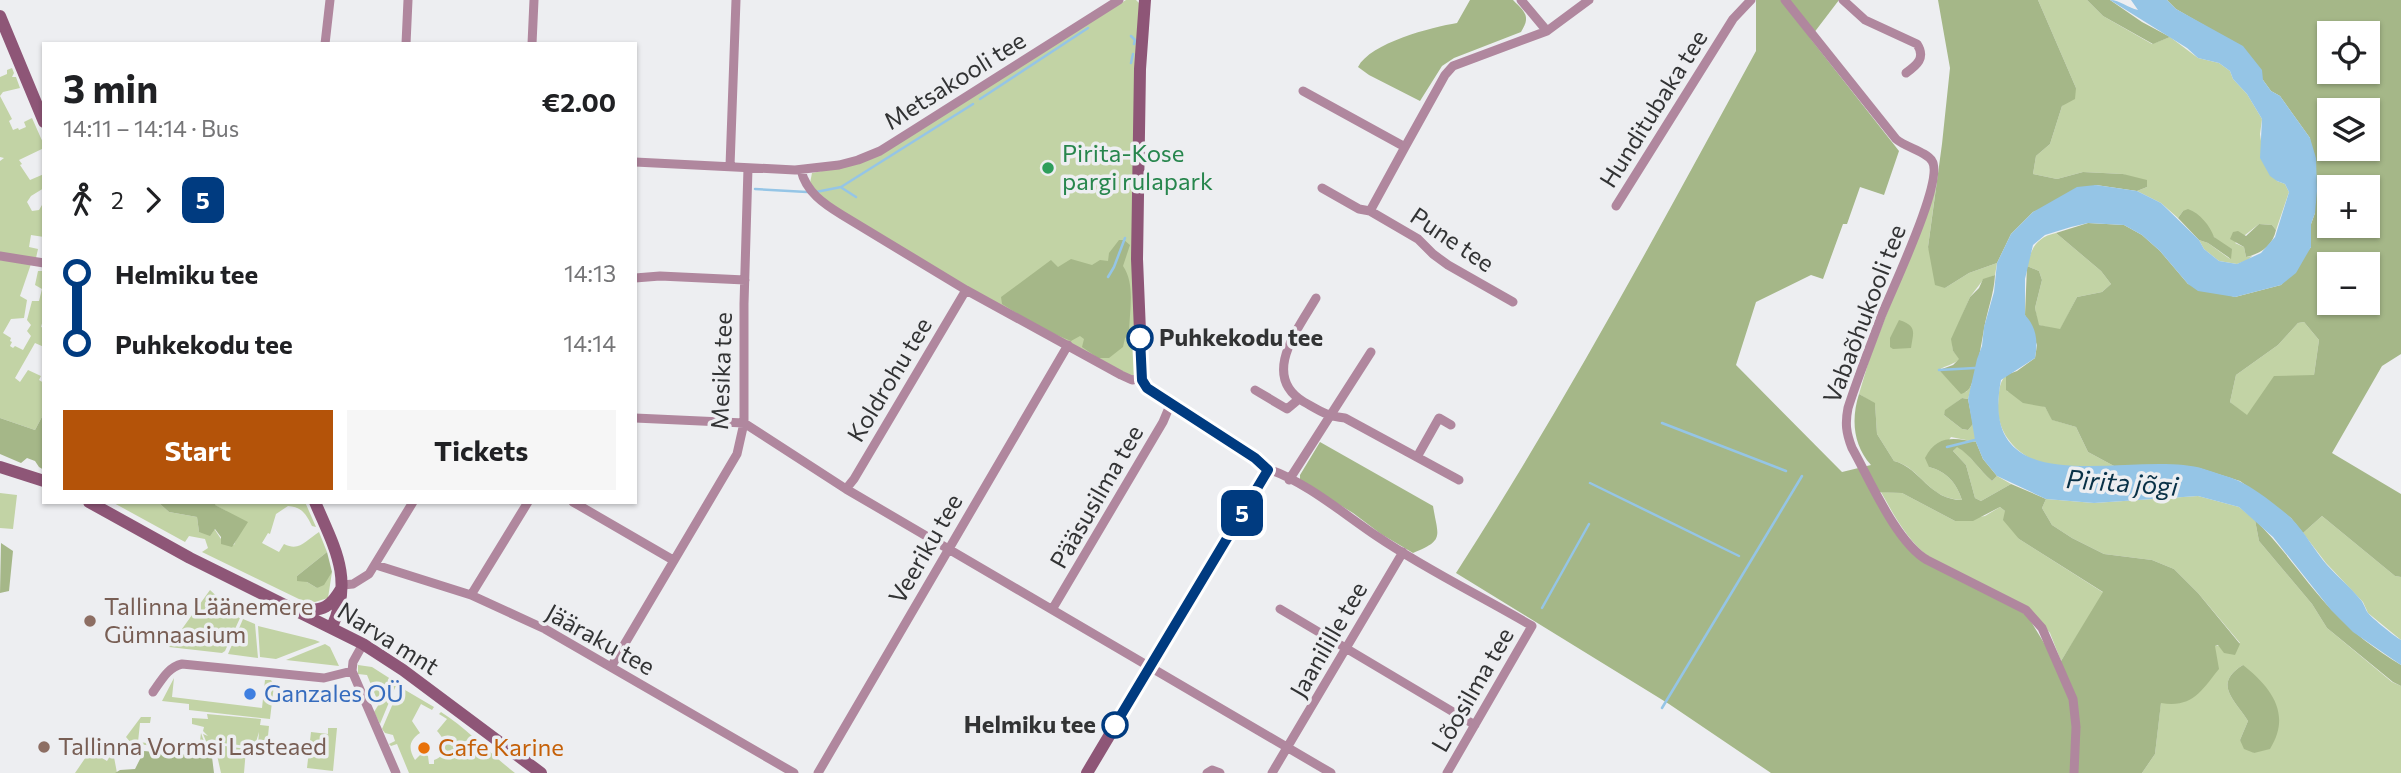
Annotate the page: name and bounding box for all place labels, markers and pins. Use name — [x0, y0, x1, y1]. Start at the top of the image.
place label: Pirita-Kose pargi rulapark — [1062, 138, 1213, 195]
marker: Pirita-Kose pargi rulapark — [1040, 160, 1056, 176]
place label: Puhkekodu tee — [1159, 322, 1323, 351]
marker: Puhkekodu tee — [1127, 325, 1153, 351]
place label: Tallinna Läänemere Gümnaasium — [104, 591, 313, 648]
marker: Tallinna Läänemere Gümnaasium — [82, 613, 98, 629]
place label: Ganzales OÜ — [264, 678, 404, 707]
marker: Ganzales OÜ — [242, 686, 258, 702]
place label: Helmiku tee — [964, 709, 1096, 738]
marker: Helmiku tee — [1102, 712, 1128, 738]
place label: Tallinna Vormsi Lasteaed — [58, 731, 327, 760]
place label: Cafe Karine — [438, 732, 564, 761]
marker: Tallinna Vormsi Lasteaed — [36, 739, 52, 755]
marker: Cafe Karine — [416, 740, 432, 756]

